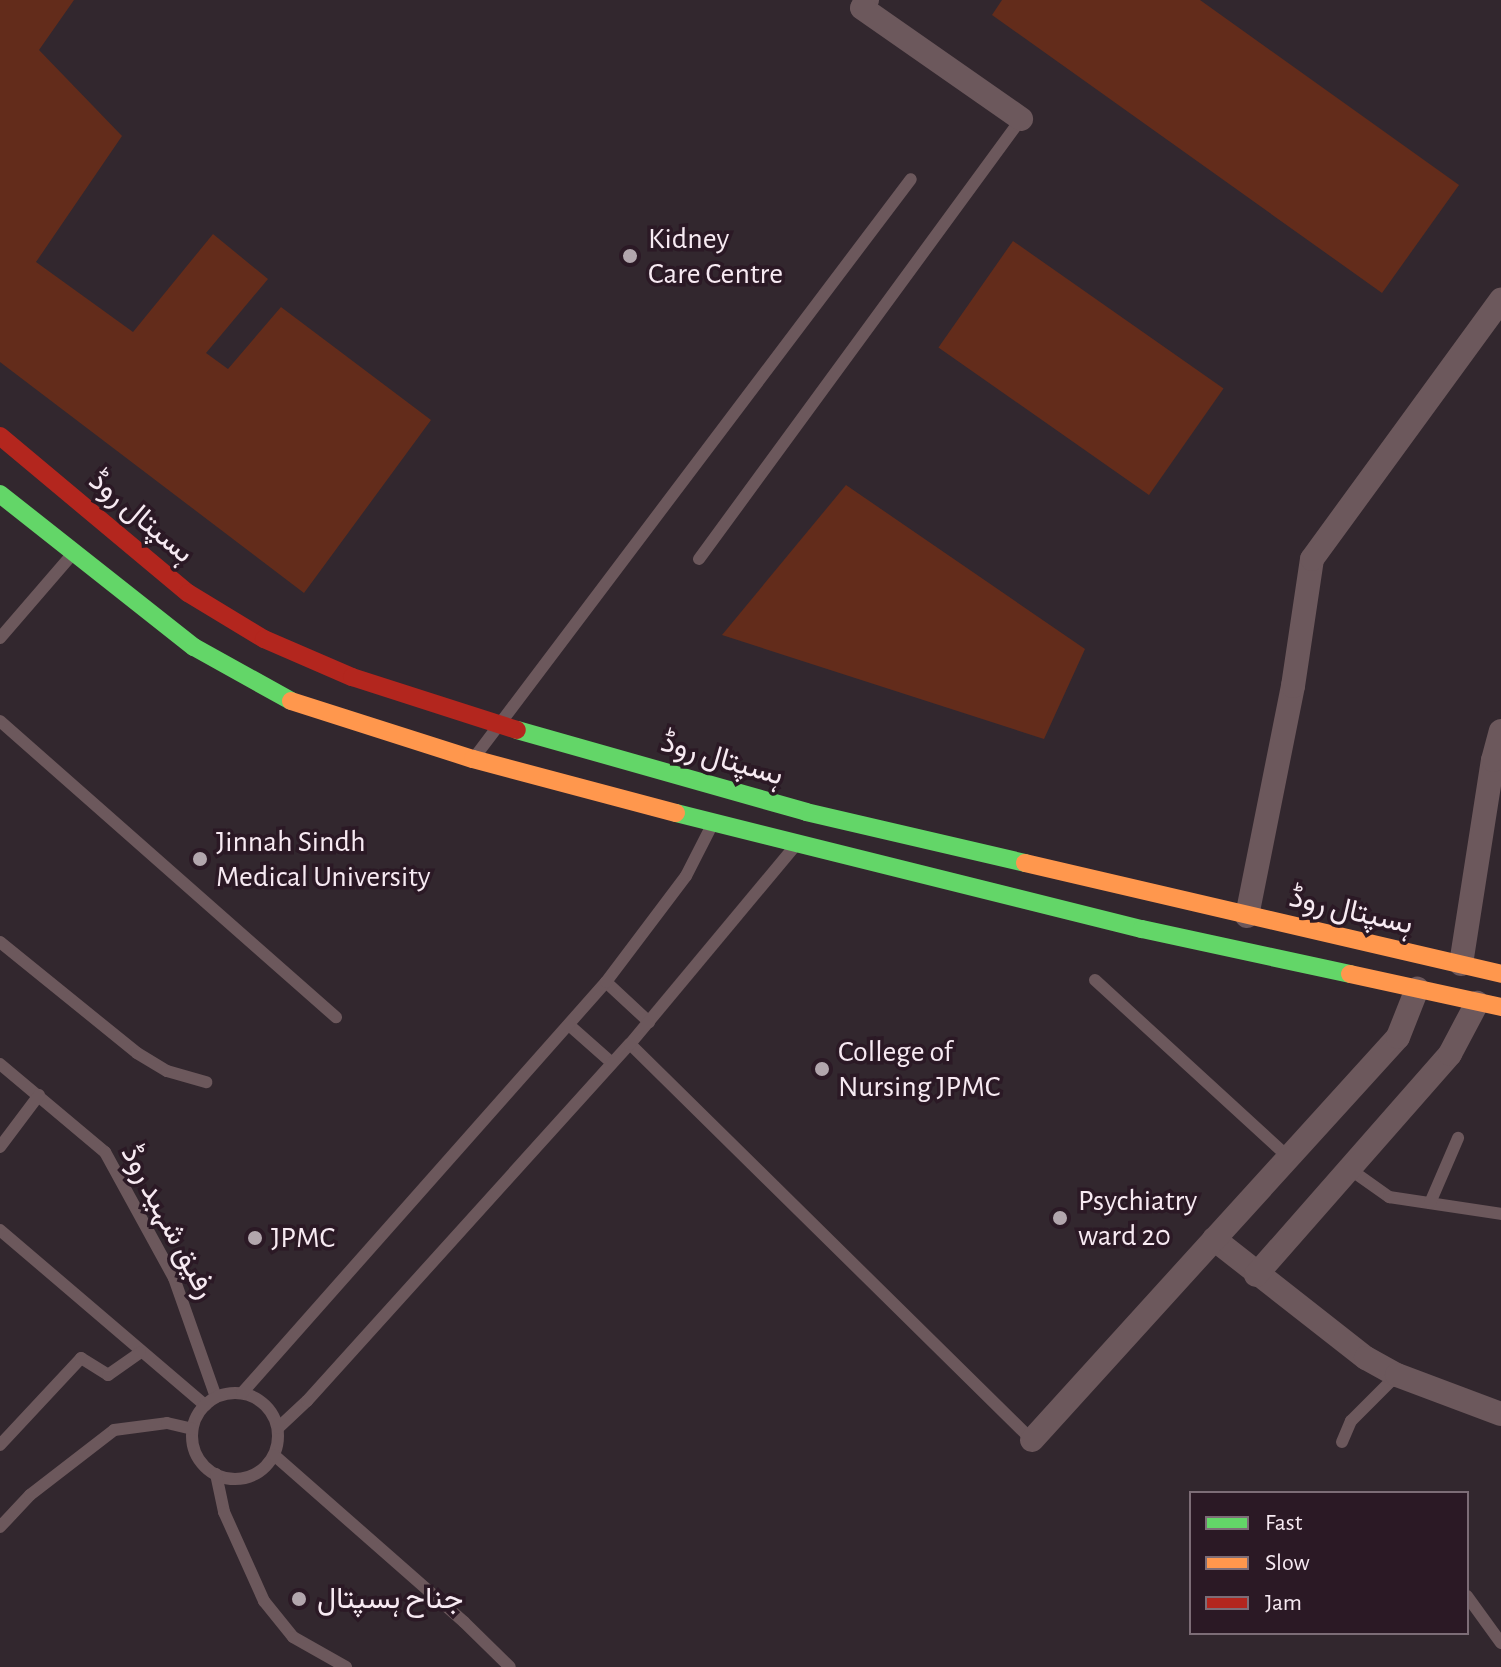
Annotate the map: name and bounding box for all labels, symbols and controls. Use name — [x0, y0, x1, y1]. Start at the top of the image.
place label: Kidney Care Centre — [648, 221, 783, 292]
marker: Kidney Care Centre — [619, 245, 641, 267]
street label: ہسپتال روڈ — [81, 463, 201, 571]
street label: ہسپتال روڈ — [657, 724, 787, 794]
place label: Jinnah Sindh Medical University — [216, 824, 431, 894]
marker: Jinnah Sindh Medical University — [191, 850, 209, 868]
street label: ہسپتال روڈ — [1286, 879, 1416, 943]
place label: College of Nursing JPMC — [838, 1034, 1000, 1104]
marker: College of Nursing JPMC — [813, 1060, 831, 1078]
street label: رفیق شہید روڈ — [112, 1139, 224, 1305]
place label: Psychiatry ward 20 — [1078, 1183, 1197, 1254]
marker: Psychiatry ward 20 — [1049, 1207, 1071, 1229]
place label: JPMC — [271, 1220, 335, 1256]
marker: JPMC — [246, 1229, 264, 1247]
legend — [1189, 1491, 1469, 1635]
text: Fast — [1265, 1511, 1302, 1535]
text: Slow — [1265, 1551, 1310, 1575]
place label: جناح ہسپتال — [317, 1581, 463, 1617]
marker: جناح ہسپتال — [288, 1588, 310, 1610]
text: Jam — [1265, 1591, 1302, 1615]

